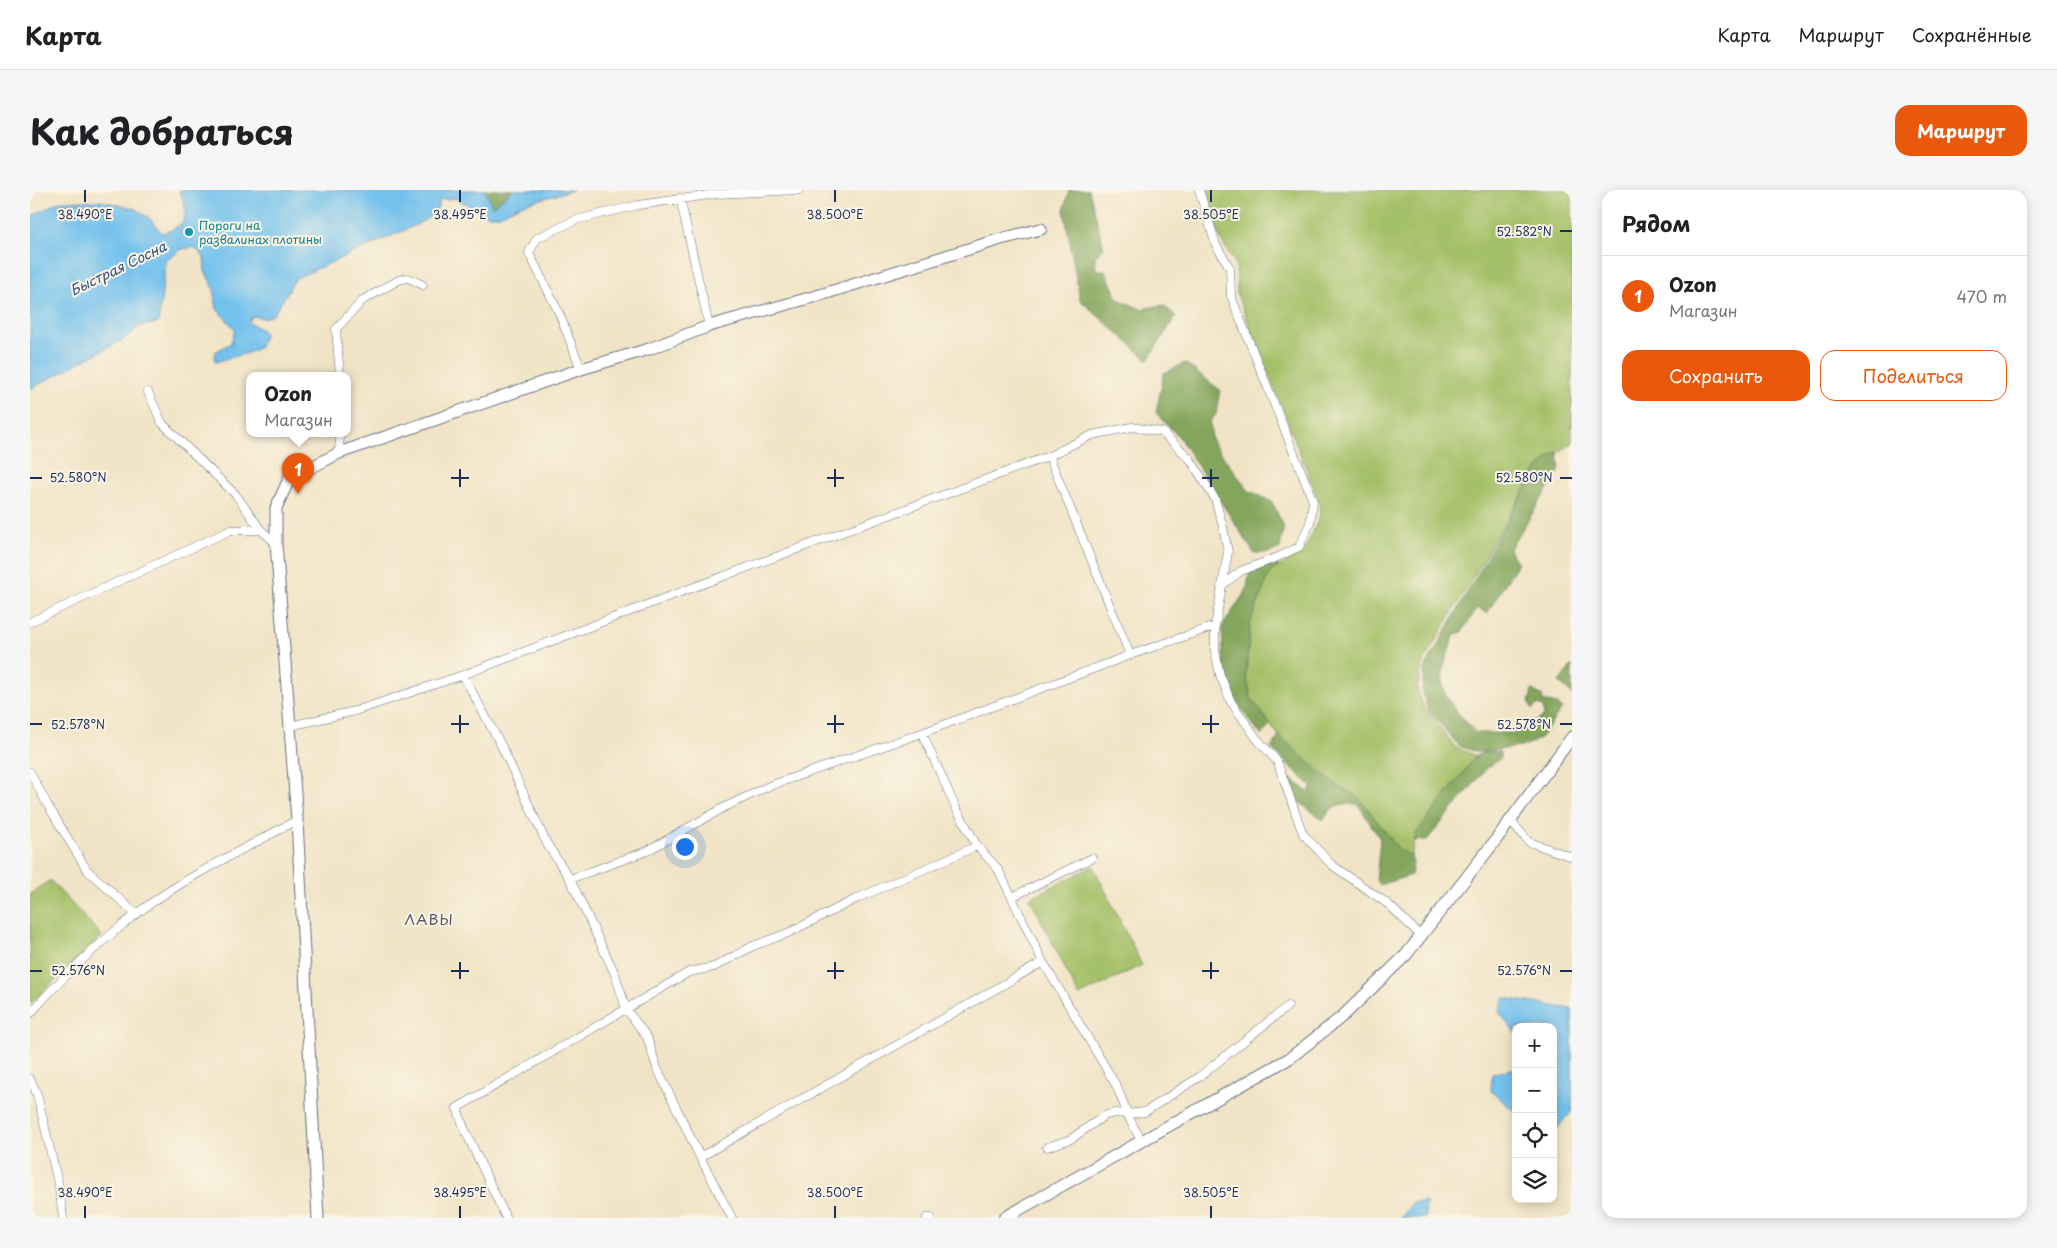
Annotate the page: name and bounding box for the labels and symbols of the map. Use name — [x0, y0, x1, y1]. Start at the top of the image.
text: 38.490°E — [58, 205, 112, 223]
text: 38.495°E — [433, 205, 487, 223]
text: 38.500°E — [807, 205, 863, 223]
text: 38.505°E — [1183, 205, 1239, 223]
place label: Пороги на развалинах плотины — [199, 216, 322, 248]
text: 52.582°N — [1496, 222, 1552, 240]
marker: Пороги на развалинах плотины — [183, 226, 195, 238]
water label: Быстрая Сосна — [66, 235, 171, 300]
pin: 1 — [282, 453, 314, 494]
text: 52.580°N — [49, 468, 107, 486]
text: 52.580°N — [1495, 468, 1553, 486]
text: 52.578°N — [51, 715, 105, 733]
text: 52.578°N — [1497, 715, 1551, 733]
your location — [672, 834, 698, 860]
district label: ЛАВЫ — [404, 907, 454, 930]
text: 52.576°N — [51, 961, 105, 979]
text: 52.576°N — [1497, 961, 1551, 979]
text: 38.490°E — [58, 1183, 112, 1201]
text: 38.495°E — [433, 1183, 487, 1201]
text: 38.500°E — [807, 1183, 863, 1201]
text: 38.505°E — [1183, 1183, 1239, 1201]

